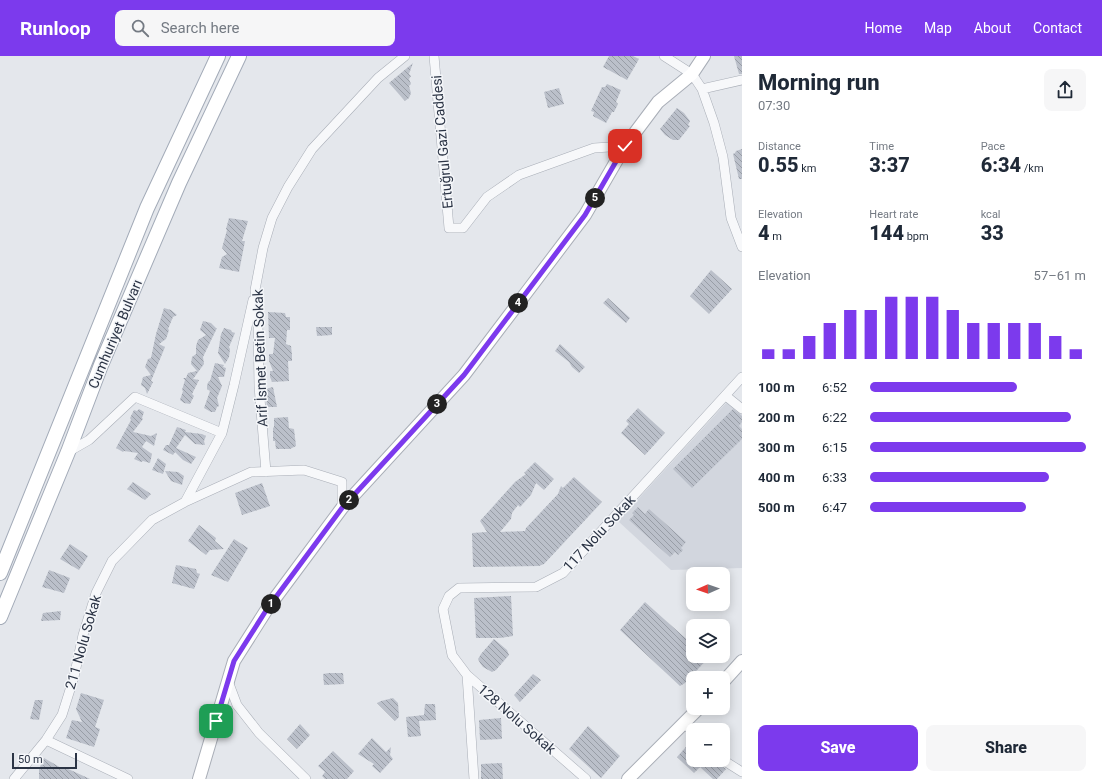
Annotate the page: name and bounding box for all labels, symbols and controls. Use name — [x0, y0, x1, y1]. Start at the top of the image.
search box — [115, 10, 395, 46]
text: Runloop — [20, 17, 91, 40]
icon: search — [129, 17, 151, 39]
text: Search here — [161, 19, 240, 37]
text: Home — [864, 20, 902, 36]
text: Map — [924, 20, 952, 36]
text: About — [974, 20, 1011, 36]
text: Contact — [1033, 20, 1082, 36]
button: share — [1044, 69, 1086, 111]
text: Morning run — [758, 70, 880, 95]
street label: Ertuğrul Gazi Caddesi — [428, 75, 456, 209]
text: 07:30 — [758, 98, 790, 113]
pin — [608, 129, 642, 163]
icon: check — [614, 135, 636, 157]
text: Distance — [758, 140, 801, 153]
text: Time — [869, 140, 894, 153]
text: Pace — [981, 140, 1005, 153]
text: 0.55 — [758, 153, 799, 177]
text: 3:37 — [869, 153, 910, 177]
text: 6:34 — [981, 153, 1021, 177]
text: km — [799, 162, 816, 175]
text: /km — [1021, 162, 1044, 175]
pin: 5 — [585, 188, 605, 208]
text: 5 — [592, 191, 598, 204]
text: Elevation — [758, 208, 803, 221]
text: Heart rate — [869, 208, 918, 221]
text: kcal — [981, 208, 1001, 221]
text: 4 — [758, 221, 770, 245]
text: 144 — [869, 221, 904, 245]
text: 33 — [981, 221, 1004, 245]
text: m — [770, 230, 782, 243]
text: bpm — [904, 230, 929, 243]
text: Elevation — [758, 268, 811, 283]
text: 57–61 m — [1034, 268, 1086, 283]
street label: Cumhuriyet Bulvarı — [85, 277, 145, 391]
street label: Arif İsmet Betin Sokak — [250, 288, 270, 427]
pin: 4 — [508, 293, 528, 313]
text: 4 — [515, 296, 521, 309]
text: 100 m — [758, 380, 795, 395]
text: 6:52 — [822, 380, 847, 395]
pin: 3 — [427, 394, 447, 414]
text: 3 — [434, 397, 440, 410]
text: 200 m — [758, 410, 795, 425]
text: 6:22 — [822, 410, 847, 425]
text: 300 m — [758, 440, 795, 455]
text: 6:15 — [822, 440, 847, 455]
text: 400 m — [758, 470, 795, 485]
text: 6:33 — [822, 470, 847, 485]
pin: 2 — [339, 490, 359, 510]
street label: 117 Nolu Sokak — [560, 491, 639, 574]
text: 2 — [346, 493, 352, 506]
text: 500 m — [758, 500, 795, 515]
text: 6:47 — [822, 500, 847, 515]
north arrow — [686, 567, 730, 611]
map controls — [686, 567, 730, 767]
street label: 211 Nolu Sokak — [62, 592, 104, 691]
pin: 1 — [261, 594, 281, 614]
text: 1 — [268, 597, 274, 610]
button: layers — [686, 619, 730, 663]
button: + — [686, 671, 730, 715]
street label: 128 Nolu Sokak — [475, 681, 560, 758]
pin — [199, 704, 233, 738]
icon: arrive — [205, 710, 227, 732]
button: − — [686, 723, 730, 767]
button: Save — [758, 725, 918, 771]
button: Share — [926, 725, 1086, 771]
scale bar — [12, 751, 77, 770]
text: 50 m — [18, 753, 43, 766]

